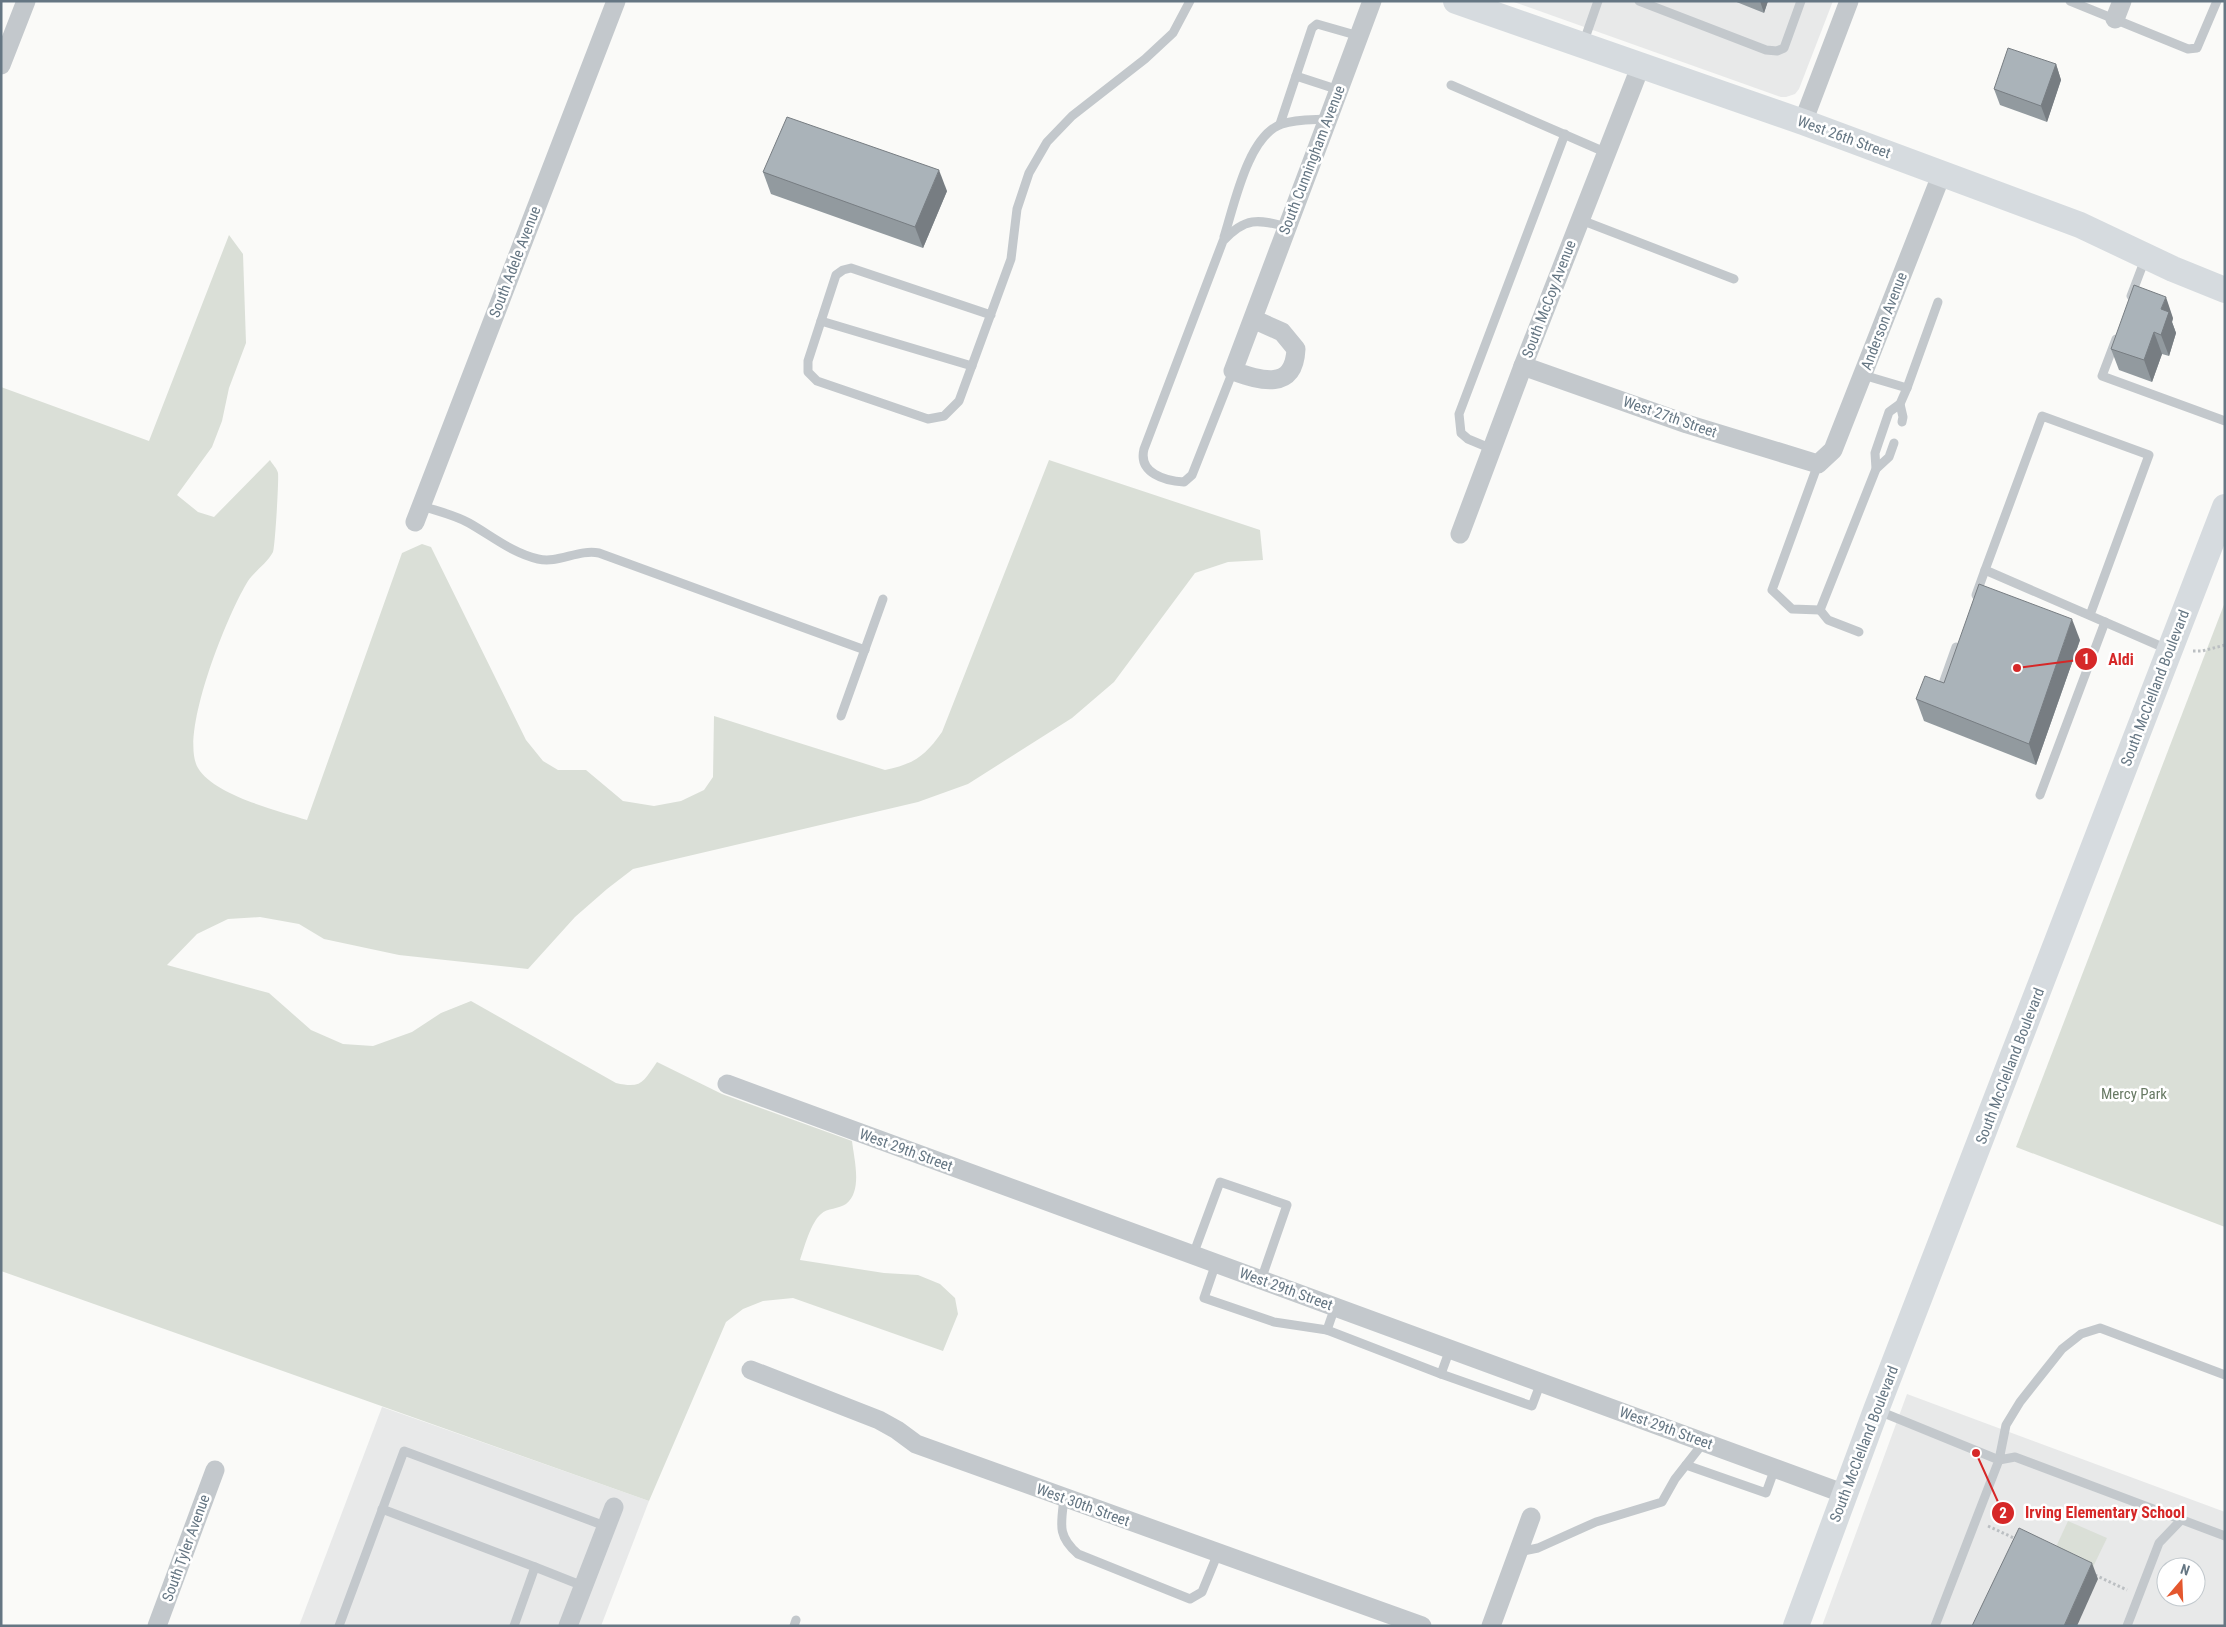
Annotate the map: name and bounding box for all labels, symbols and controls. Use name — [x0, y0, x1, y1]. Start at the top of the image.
street label: South Cunningham Avenue — [1275, 83, 1349, 237]
street label: West 26th Street — [1795, 112, 1893, 162]
street label: South Adele Avenue — [485, 204, 545, 320]
street label: South McCoy Avenue — [1518, 238, 1580, 360]
street label: Anderson Avenue — [1857, 270, 1911, 372]
street label: West 27th Street — [1621, 393, 1719, 441]
street label: South McClelland Boulevard — [2117, 607, 2193, 769]
callout: Aldi — [2073, 643, 2144, 674]
text: 1 — [2082, 650, 2090, 668]
text: Aldi — [2108, 650, 2134, 669]
street label: South McClelland Boulevard — [1972, 985, 2048, 1147]
park label: Mercy Park — [2101, 1085, 2167, 1103]
street label: West 29th Street — [857, 1125, 955, 1175]
street label: West 29th Street — [1237, 1264, 1335, 1314]
street label: South McClelland Boulevard — [1826, 1363, 1902, 1525]
street label: West 29th Street — [1617, 1403, 1715, 1453]
street label: West 30th Street — [1034, 1480, 1132, 1530]
street label: South Tyler Avenue — [158, 1492, 214, 1604]
callout: Irving Elementary School — [1990, 1497, 2195, 1528]
text: Irving Elementary School — [2025, 1503, 2185, 1522]
text: 2 — [1999, 1504, 2007, 1522]
north arrow — [2156, 1557, 2206, 1607]
text: N — [2179, 1561, 2192, 1579]

